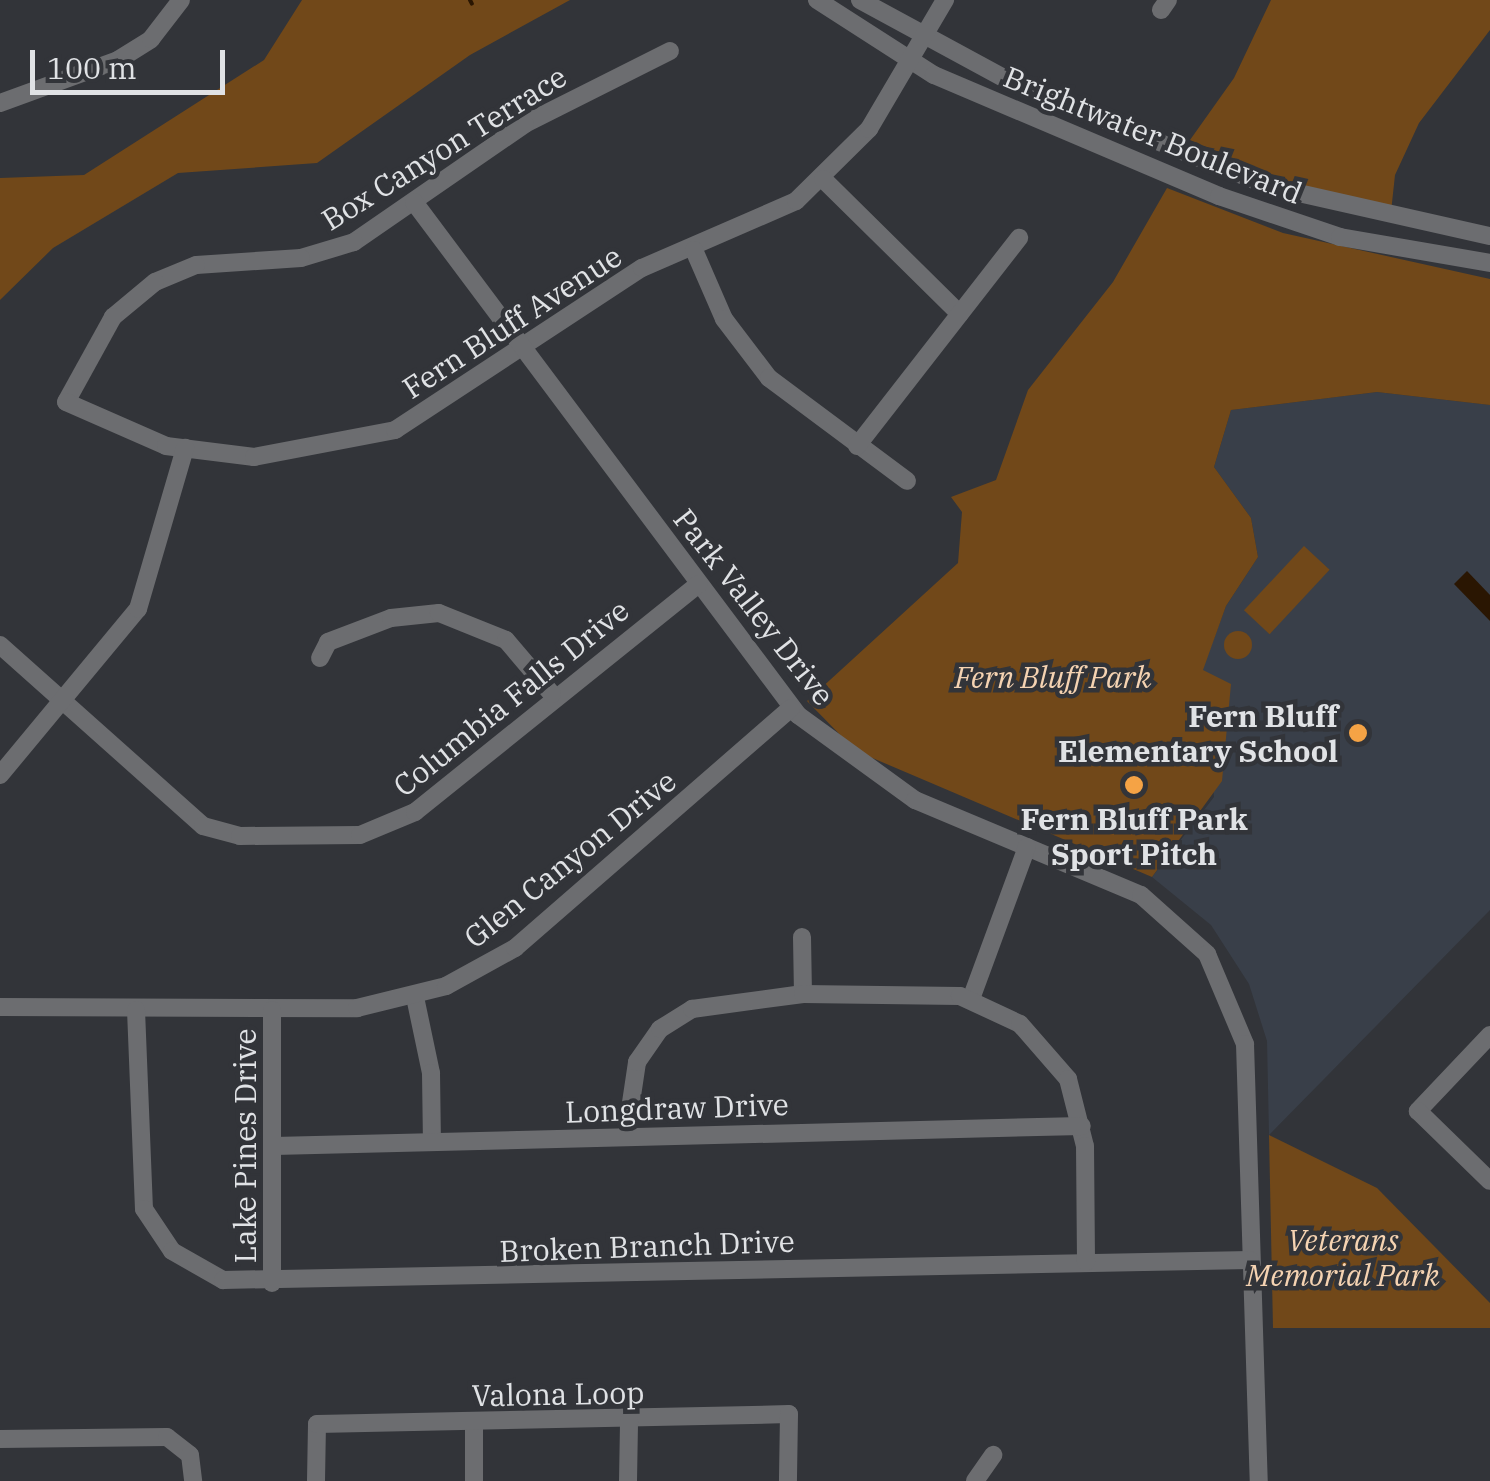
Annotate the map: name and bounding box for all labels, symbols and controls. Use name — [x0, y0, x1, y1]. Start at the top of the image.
scale bar — [35, 30, 230, 92]
text: 100 m — [47, 48, 137, 87]
street label: Box Canyon Terrace — [315, 58, 573, 238]
street label: Brightwater Boulevard — [998, 59, 1308, 211]
street label: Fern Bluff Avenue — [396, 238, 628, 406]
street label: Park Valley Drive — [666, 502, 842, 712]
street label: Columbia Falls Drive — [386, 592, 636, 804]
park label: Fern Bluff Park — [955, 659, 1151, 695]
place label: Fern Bluff Elementary School — [1058, 698, 1338, 768]
marker: Fern Bluff Elementary School — [1347, 722, 1369, 744]
street label: Glen Canyon Drive — [457, 763, 683, 955]
marker: Fern Bluff Park Sport Pitch — [1123, 774, 1145, 796]
place label: Fern Bluff Park Sport Pitch — [1020, 801, 1248, 872]
street label: Lake Pines Drive — [227, 1028, 263, 1264]
street label: Longdraw Drive — [565, 1086, 789, 1130]
park label: Veterans Memorial Park — [1246, 1222, 1440, 1292]
street label: Broken Branch Drive — [499, 1223, 795, 1269]
street label: Valona Loop — [471, 1374, 645, 1414]

